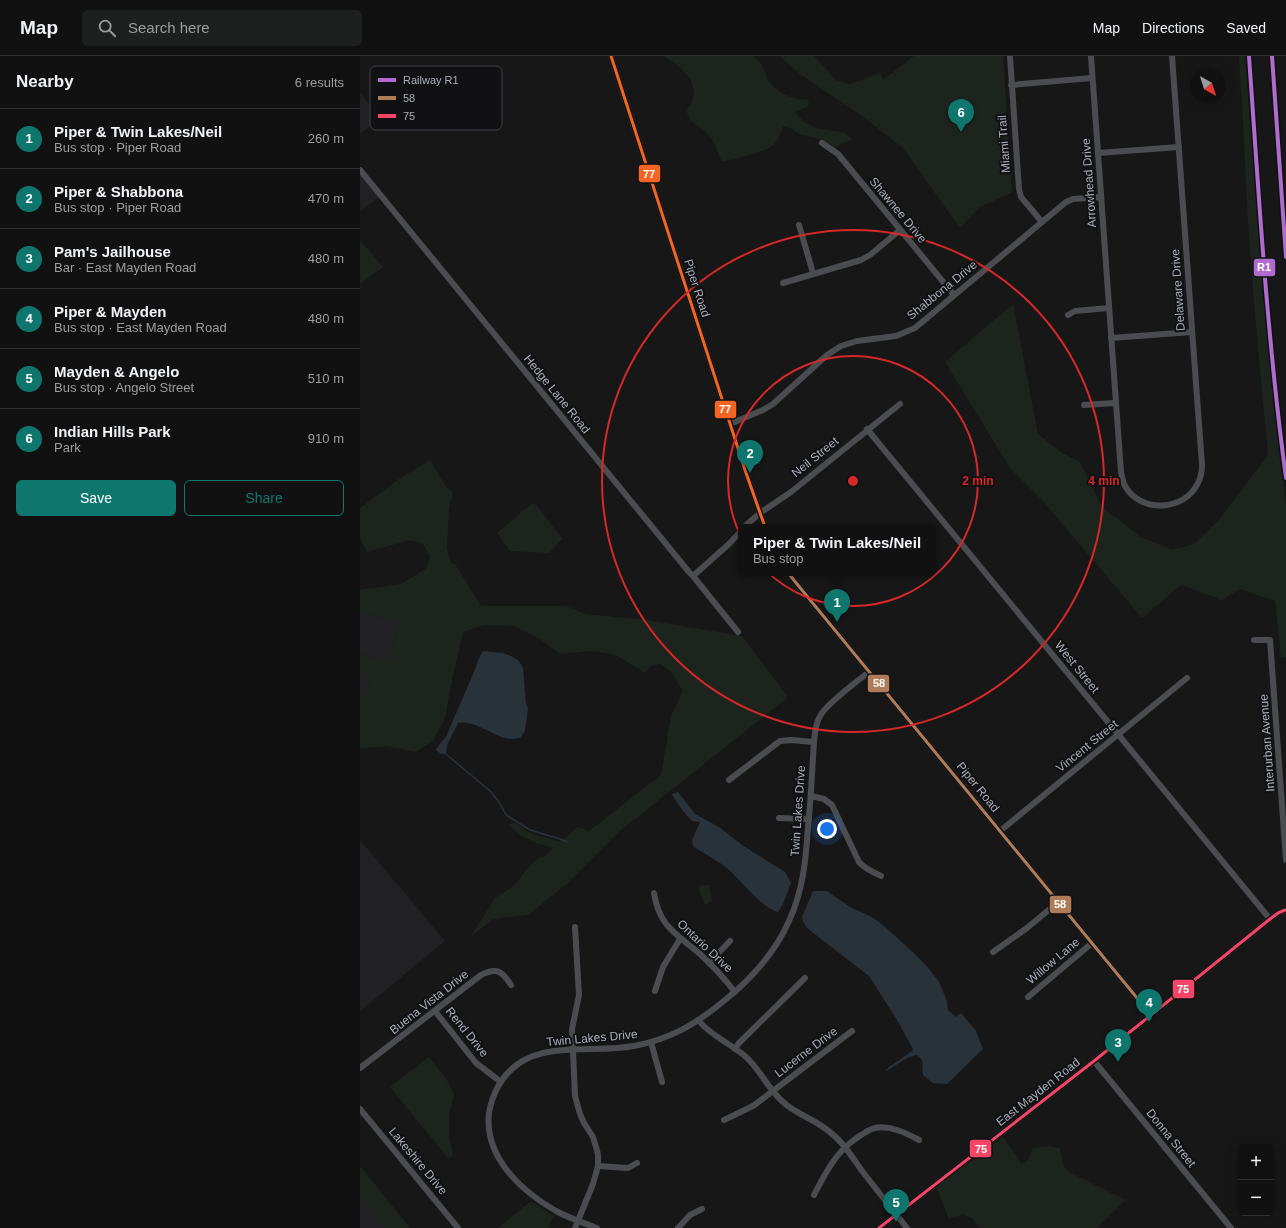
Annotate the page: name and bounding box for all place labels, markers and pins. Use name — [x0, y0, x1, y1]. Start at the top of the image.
pin: 6 — [948, 99, 974, 132]
pin: 2 — [737, 440, 763, 473]
centre of rings — [846, 474, 860, 488]
pin: 1 — [824, 589, 850, 622]
pin: 4 — [1136, 989, 1162, 1022]
pin: 3 — [1105, 1029, 1131, 1062]
pin: 5 — [883, 1189, 909, 1222]

